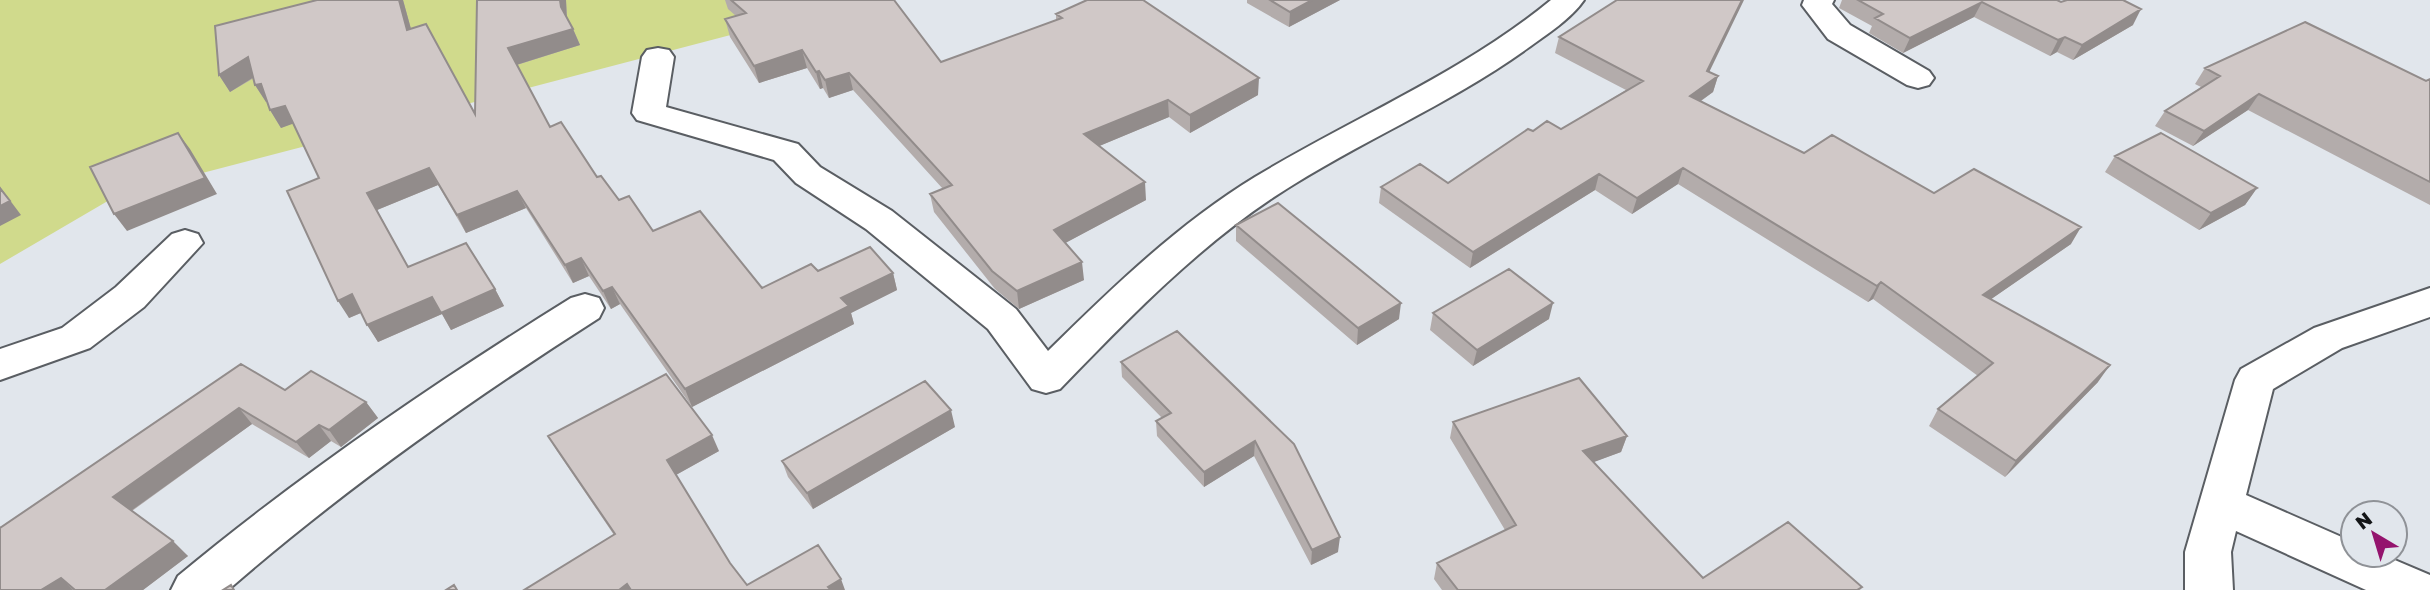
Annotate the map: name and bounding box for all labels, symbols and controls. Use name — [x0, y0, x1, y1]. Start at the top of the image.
north arrow — [2339, 499, 2409, 569]
text: N — [2350, 507, 2376, 534]

